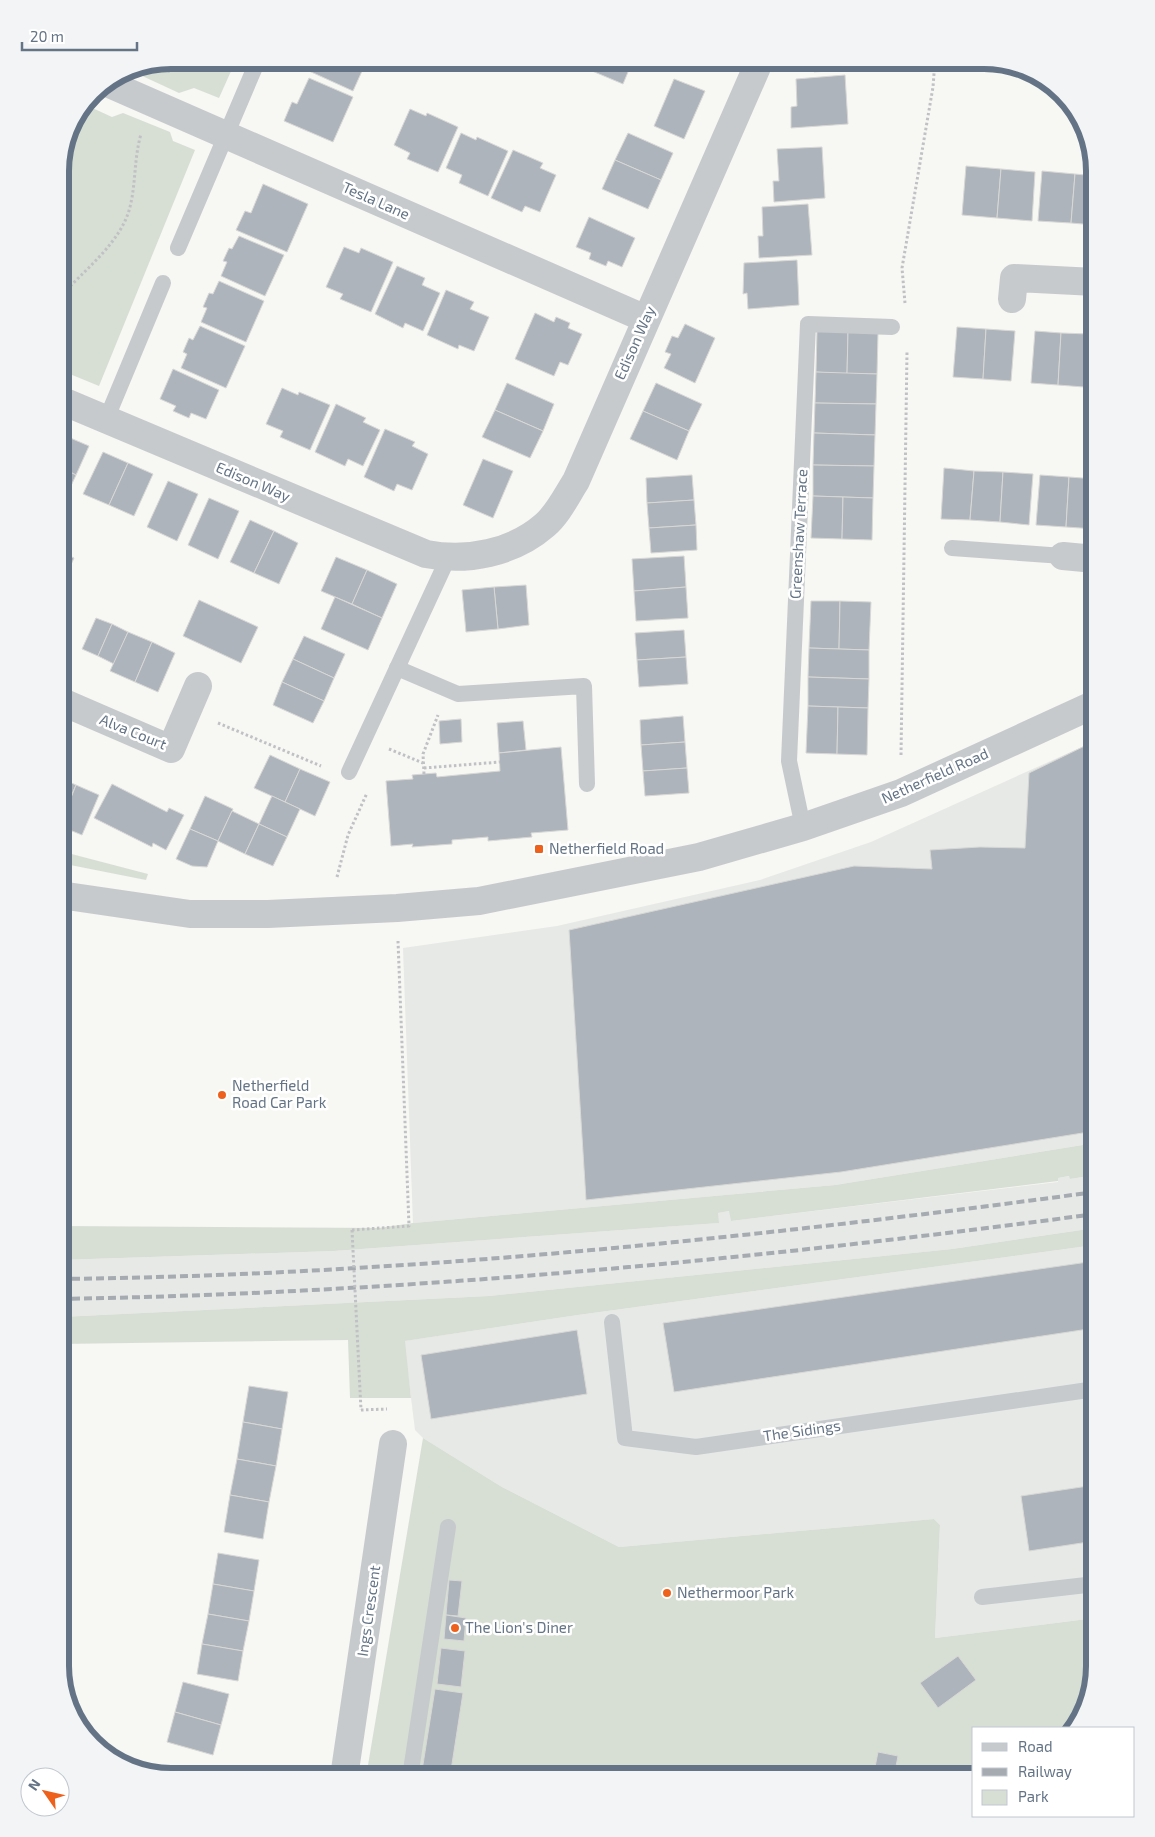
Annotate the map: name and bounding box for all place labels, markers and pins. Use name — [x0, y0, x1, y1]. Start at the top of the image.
place label: Netherfield Road — [549, 839, 664, 857]
marker: Netherfield Road — [533, 843, 545, 855]
place label: Netherfield Road Car Park — [232, 1076, 327, 1111]
marker: Netherfield Road Car Park — [216, 1089, 228, 1101]
place label: Nethermoor Park — [677, 1583, 794, 1601]
marker: Nethermoor Park — [661, 1587, 673, 1599]
place label: The Lion's Diner — [465, 1618, 573, 1636]
marker: The Lion's Diner — [449, 1622, 461, 1634]

